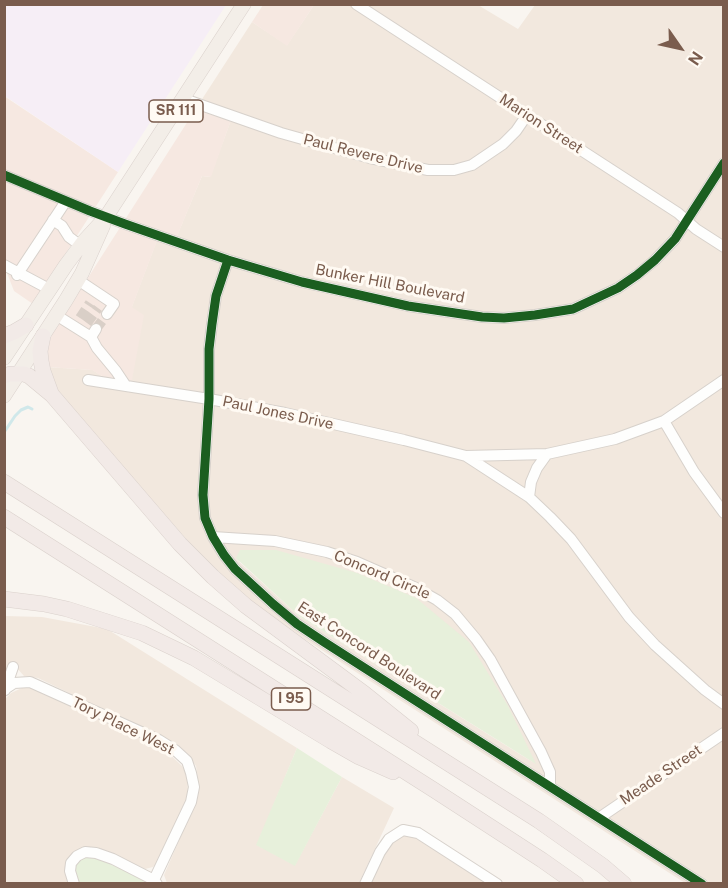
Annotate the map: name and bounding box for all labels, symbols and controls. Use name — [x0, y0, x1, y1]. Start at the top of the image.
north arrow — [650, 18, 710, 78]
text: N — [684, 48, 707, 69]
street label: Marion Street — [496, 90, 586, 158]
road number: SR 111 — [149, 100, 203, 122]
street label: Paul Revere Drive — [301, 130, 425, 178]
street label: Bunker Hill Boulevard — [314, 261, 466, 307]
street label: Paul Jones Drive — [221, 392, 335, 434]
street label: Concord Circle — [331, 547, 433, 603]
street label: East Concord Boulevard — [294, 598, 444, 704]
road number: I 95 — [272, 688, 310, 710]
street label: Tory Place West — [69, 693, 177, 759]
street label: Meade Street — [617, 741, 705, 809]

